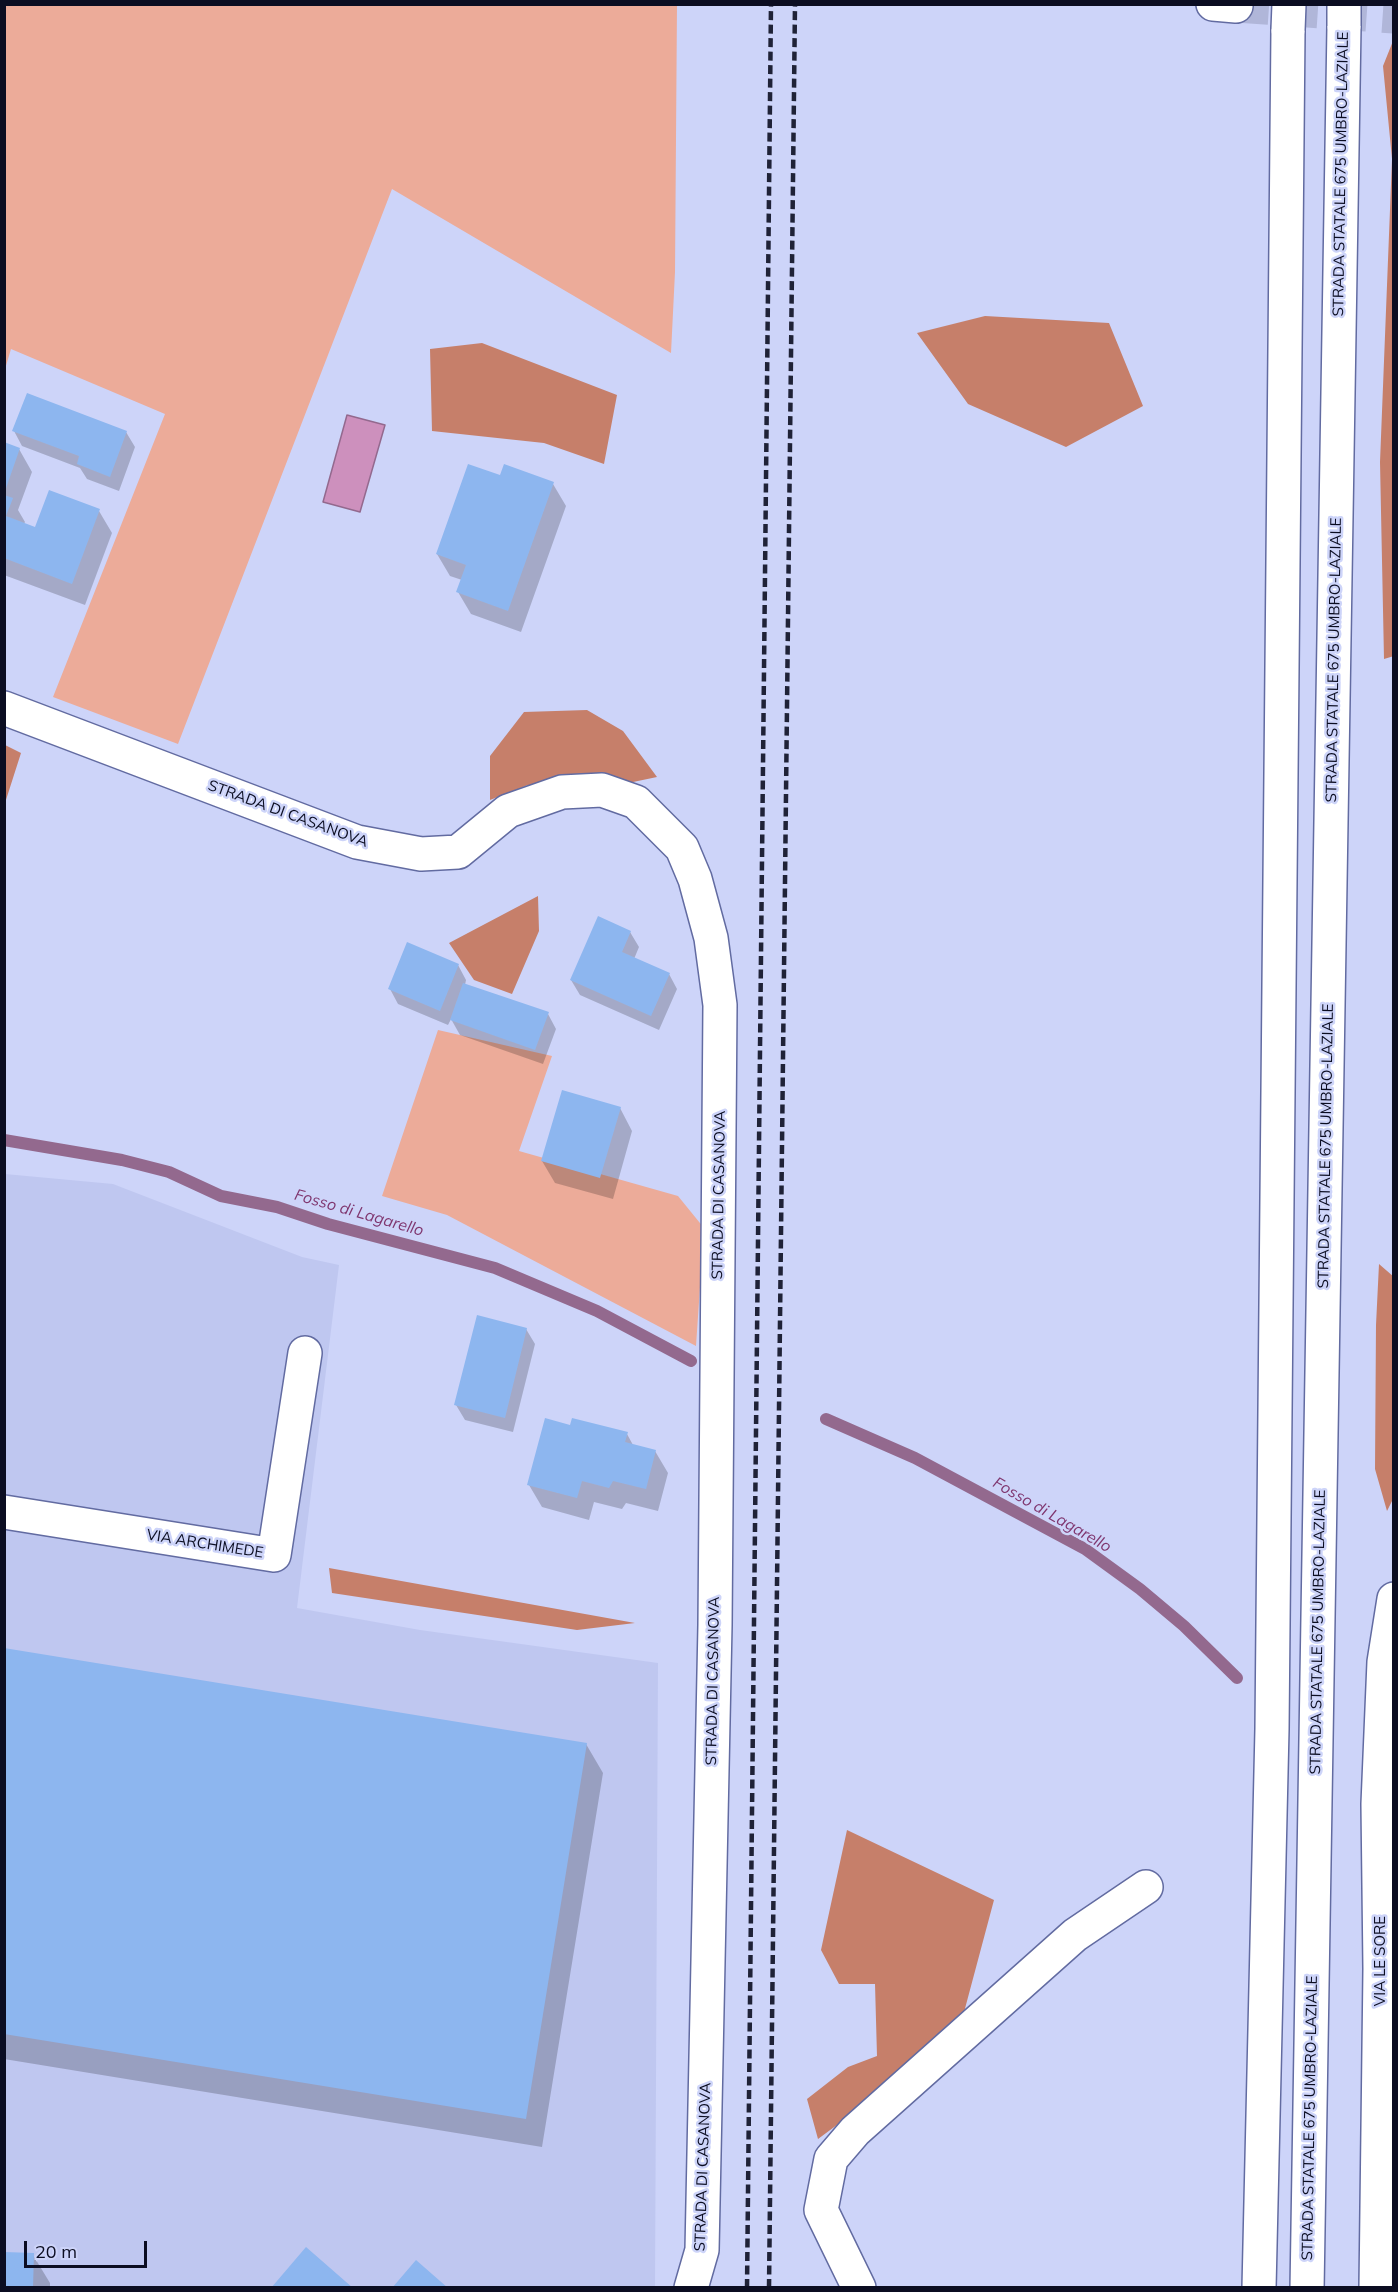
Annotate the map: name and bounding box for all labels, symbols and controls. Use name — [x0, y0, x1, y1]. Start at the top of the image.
street label: STRADA STATALE 675 UMBRO-LAZIALE — [1330, 31, 1352, 317]
street label: STRADA STATALE 675 UMBRO-LAZIALE — [1323, 517, 1345, 803]
street label: STRADA DI CASANOVA — [206, 777, 370, 851]
street label: STRADA STATALE 675 UMBRO-LAZIALE — [1315, 1003, 1337, 1289]
street label: STRADA DI CASANOVA — [709, 1110, 729, 1280]
water label: Fosso di Lagarello — [292, 1185, 426, 1241]
water label: Fosso di Lagarello — [989, 1473, 1115, 1557]
street label: STRADA STATALE 675 UMBRO-LAZIALE — [1307, 1489, 1329, 1775]
street label: VIA ARCHIMEDE — [145, 1526, 265, 1562]
street label: STRADA DI CASANOVA — [703, 1596, 723, 1766]
street label: VIA LE SORE — [1371, 1916, 1389, 2006]
street label: STRADA STATALE 675 UMBRO-LAZIALE — [1299, 1975, 1321, 2261]
street label: STRADA DI CASANOVA — [691, 2082, 715, 2252]
scale bar — [27, 2229, 150, 2267]
text: 20 m — [35, 2240, 77, 2263]

